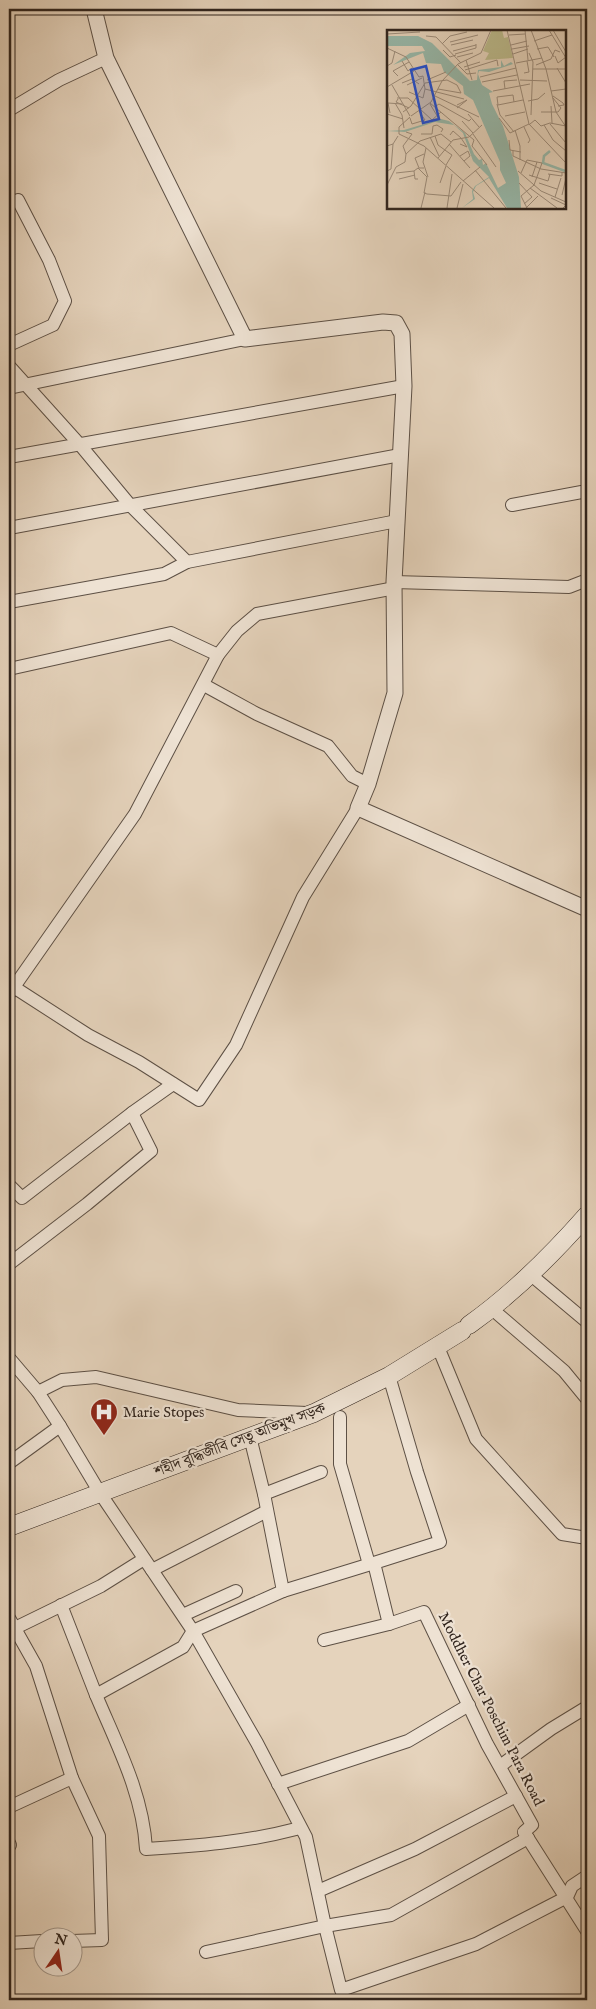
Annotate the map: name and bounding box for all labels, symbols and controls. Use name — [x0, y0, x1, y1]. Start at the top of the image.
inset map — [387, 30, 566, 209]
hospital icon: Marie Stopes — [89, 1397, 119, 1436]
street label: শহীদ বুদ্ধিজীবি সেতু অভিমুখ সড়ক — [151, 1398, 329, 1482]
place label: Marie Stopes — [123, 1403, 204, 1422]
street label: Moddher Char Poschim Para Road — [434, 1609, 549, 1810]
north arrow — [32, 1926, 82, 1976]
text: N — [52, 1930, 69, 1950]

